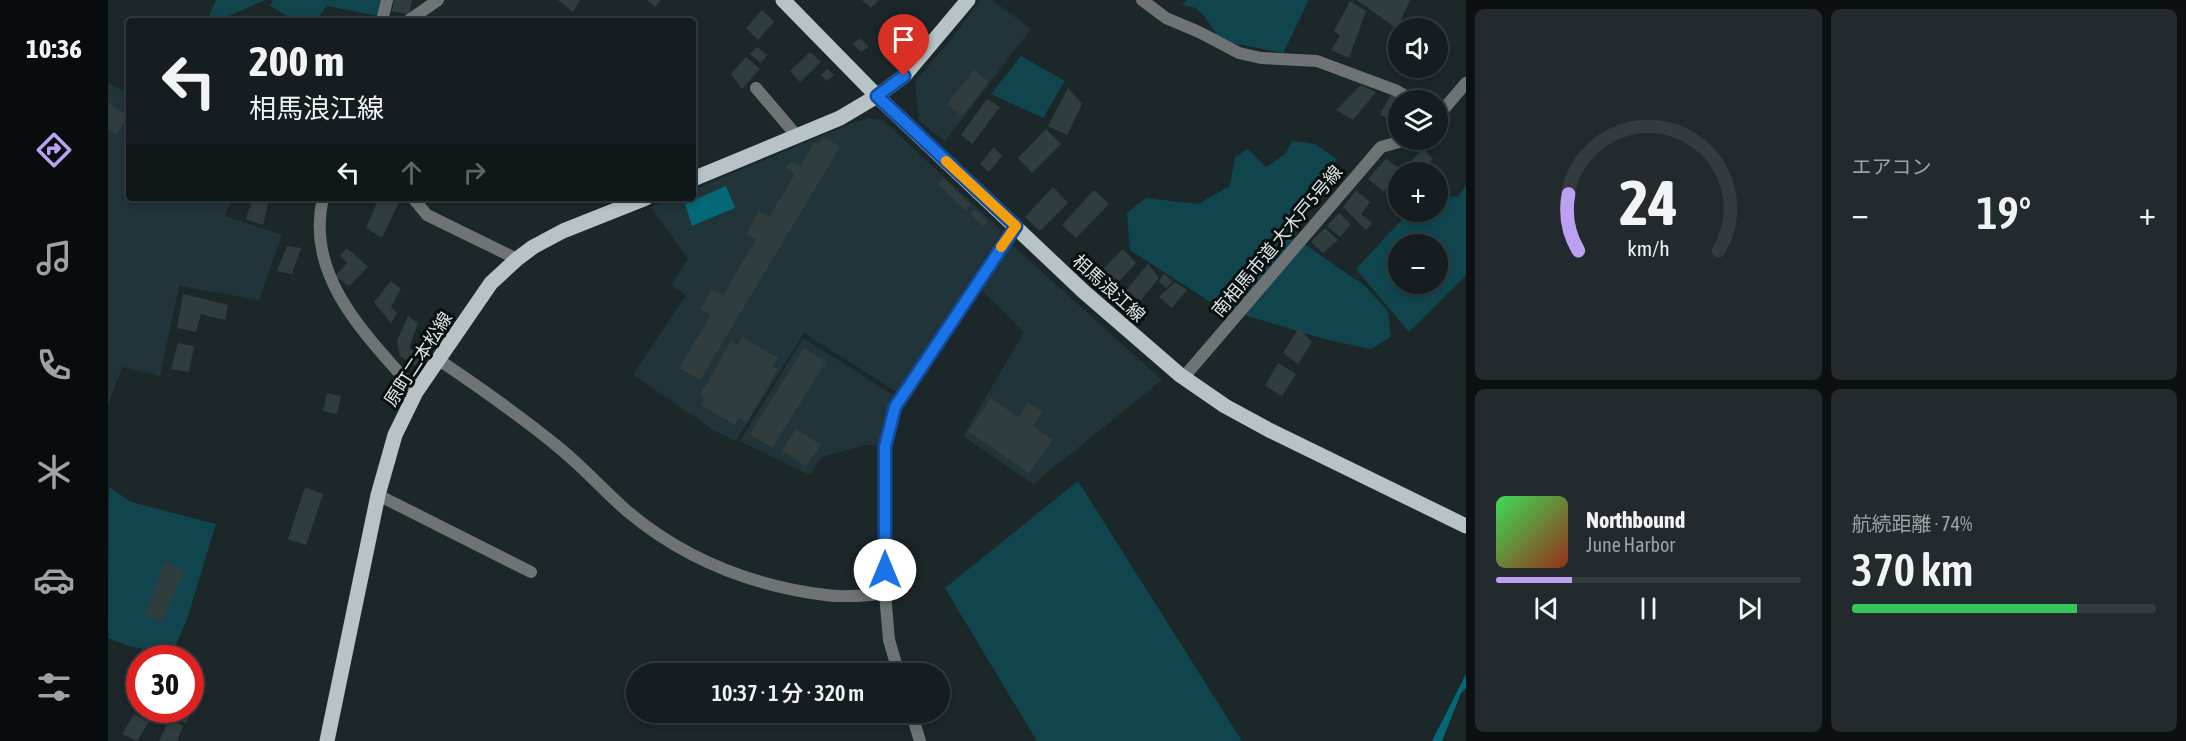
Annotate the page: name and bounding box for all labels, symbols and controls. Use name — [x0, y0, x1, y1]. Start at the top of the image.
pin — [878, 14, 929, 76]
map controls — [1388, 18, 1448, 294]
button: sound — [1388, 18, 1448, 78]
icon: arrive — [887, 23, 920, 56]
text: 10:36 — [26, 33, 82, 64]
text: 200 m — [249, 37, 344, 85]
icon: left — [150, 42, 228, 120]
button: layers — [1388, 90, 1448, 150]
text: 相馬浪江線 — [249, 93, 384, 124]
icon: directions — [33, 129, 75, 171]
text: エアコン — [1852, 155, 1932, 178]
icon: left — [332, 156, 365, 189]
icon: ahead — [395, 156, 428, 189]
icon: right — [458, 156, 491, 189]
street label: 南相馬市道 大木戸5号線 — [1208, 161, 1346, 321]
button: + — [1388, 162, 1448, 222]
text: 24 — [1619, 167, 1678, 238]
text: 19° — [1976, 187, 2031, 239]
text: − — [1852, 194, 1869, 232]
text: + — [2139, 194, 2156, 232]
button: − — [1388, 234, 1448, 294]
icon: music — [33, 237, 75, 279]
text: km/h — [1627, 237, 1670, 262]
street label: 相馬浪江線 — [1069, 250, 1149, 326]
street label: 原町二本松線 — [380, 308, 456, 410]
icon: phone — [33, 344, 75, 386]
icon: climate — [33, 451, 75, 493]
text: Northbound — [1586, 507, 1685, 533]
text: 航続距離 · 74% — [1852, 512, 1972, 535]
text: June Harbor — [1586, 533, 1675, 556]
position arrow — [853, 538, 917, 602]
text: 370 km — [1852, 544, 1973, 596]
icon: car — [33, 559, 75, 601]
icon: previous — [1530, 592, 1563, 625]
icon: pause — [1632, 592, 1665, 625]
icon: next — [1733, 592, 1766, 625]
speed limit sign: 30 — [126, 645, 204, 723]
icon: filters — [33, 666, 75, 708]
text: 10:37 · 1 分 · 320 m — [712, 680, 864, 706]

